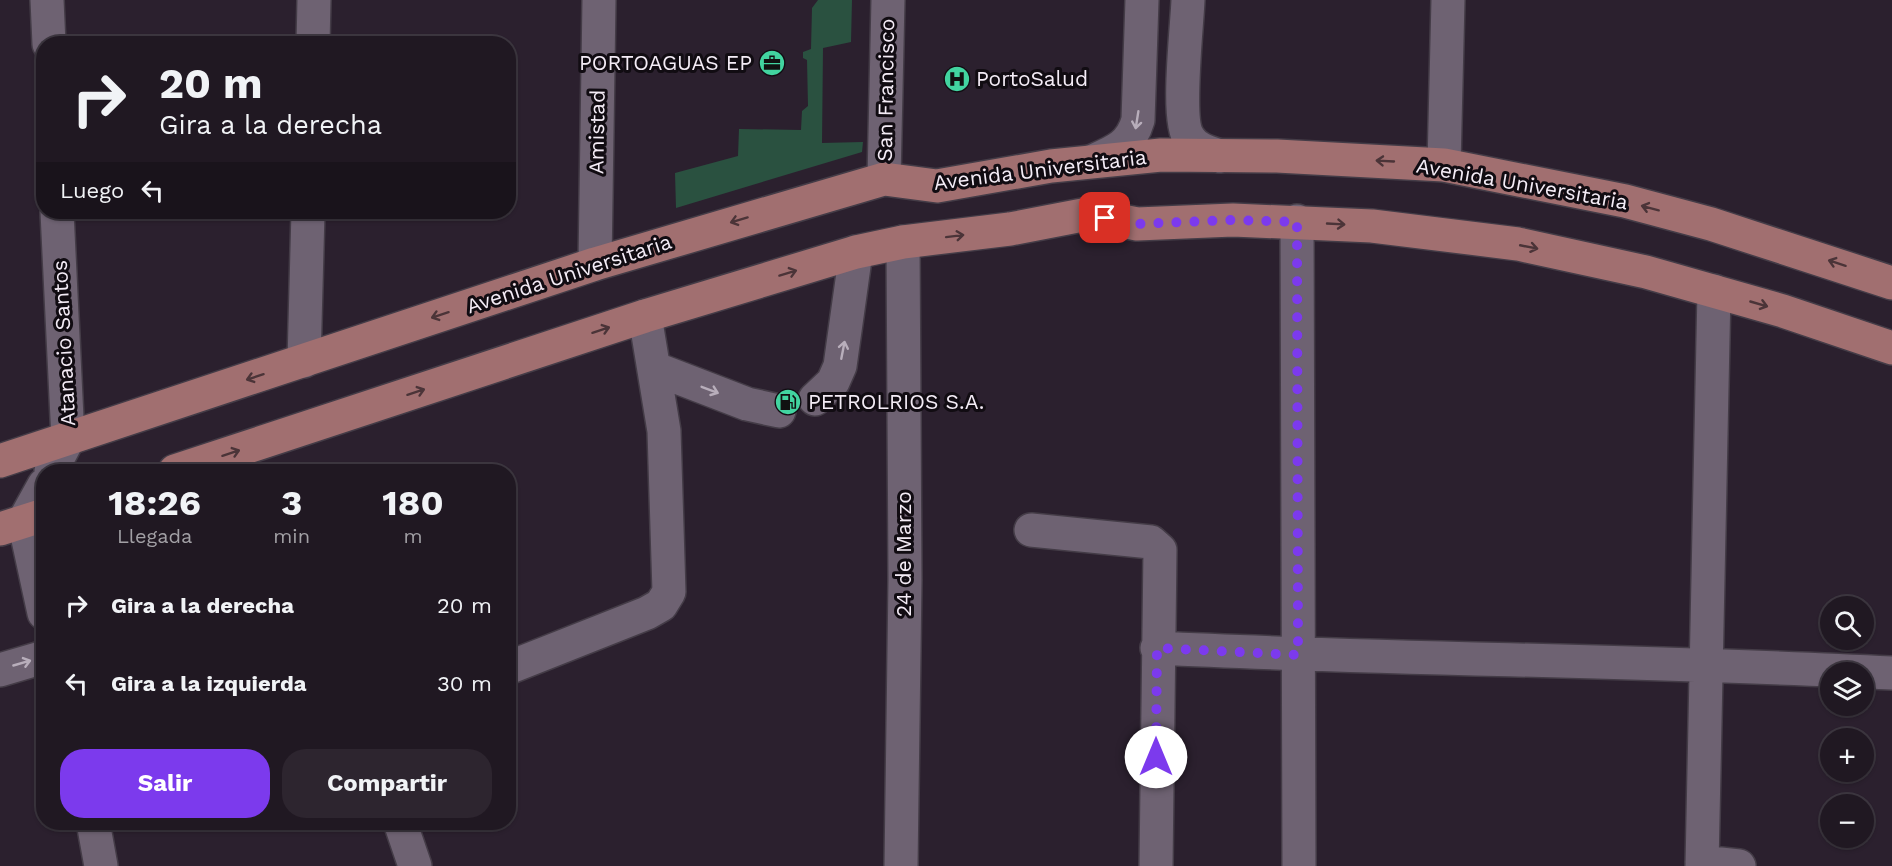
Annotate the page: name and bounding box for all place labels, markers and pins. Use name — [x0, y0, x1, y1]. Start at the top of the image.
office icon: PORTOAGUAS EP — [757, 48, 787, 78]
place label: PORTOAGUAS EP — [579, 50, 752, 75]
hospital icon: PortoSalud — [942, 64, 972, 94]
place label: PortoSalud — [976, 66, 1088, 91]
pin — [1079, 192, 1130, 243]
fuel station icon: PETROLRIOS S.A. — [773, 387, 803, 417]
place label: PETROLRIOS S.A. — [808, 389, 984, 414]

